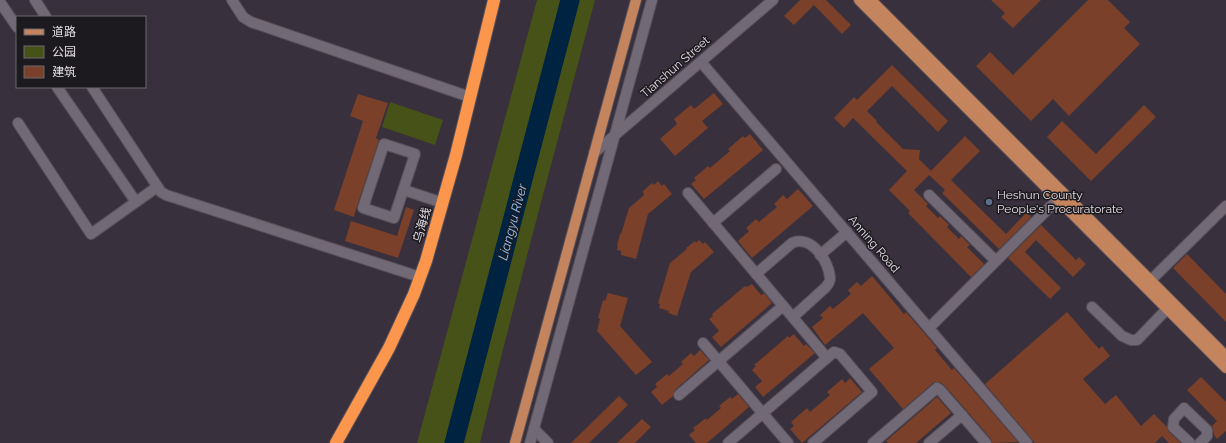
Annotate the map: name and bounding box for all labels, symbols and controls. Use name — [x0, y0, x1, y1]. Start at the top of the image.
legend — [16, 16, 146, 88]
text: 道路 — [52, 25, 76, 39]
street label: Tianshun Street — [638, 33, 712, 101]
text: 公园 — [52, 45, 76, 59]
text: 建筑 — [52, 65, 76, 79]
water label: Liangyu River — [495, 182, 530, 262]
place label: Heshun County People's Procuratorate — [997, 188, 1123, 216]
marker: Heshun County People's Procuratorate — [984, 197, 994, 207]
street label: 乌海线 — [410, 206, 434, 244]
street label: Anning Road — [845, 213, 903, 275]

